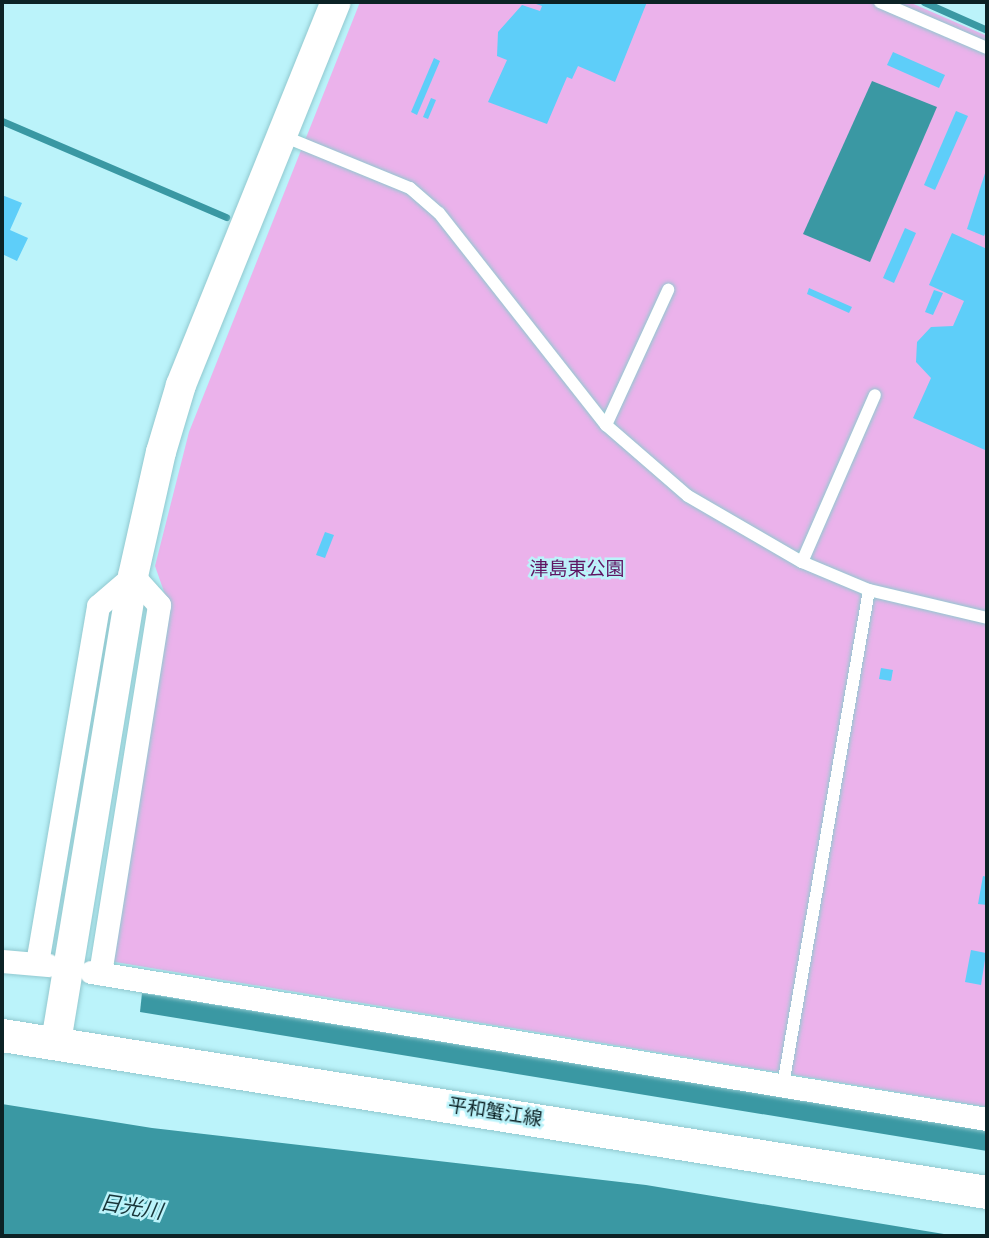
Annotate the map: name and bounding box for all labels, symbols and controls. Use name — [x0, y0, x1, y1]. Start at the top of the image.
park label: 津島東公園 — [530, 559, 624, 581]
street label: 平和蟹江線 — [446, 1094, 544, 1132]
water label: 日光川 — [98, 1191, 164, 1225]

